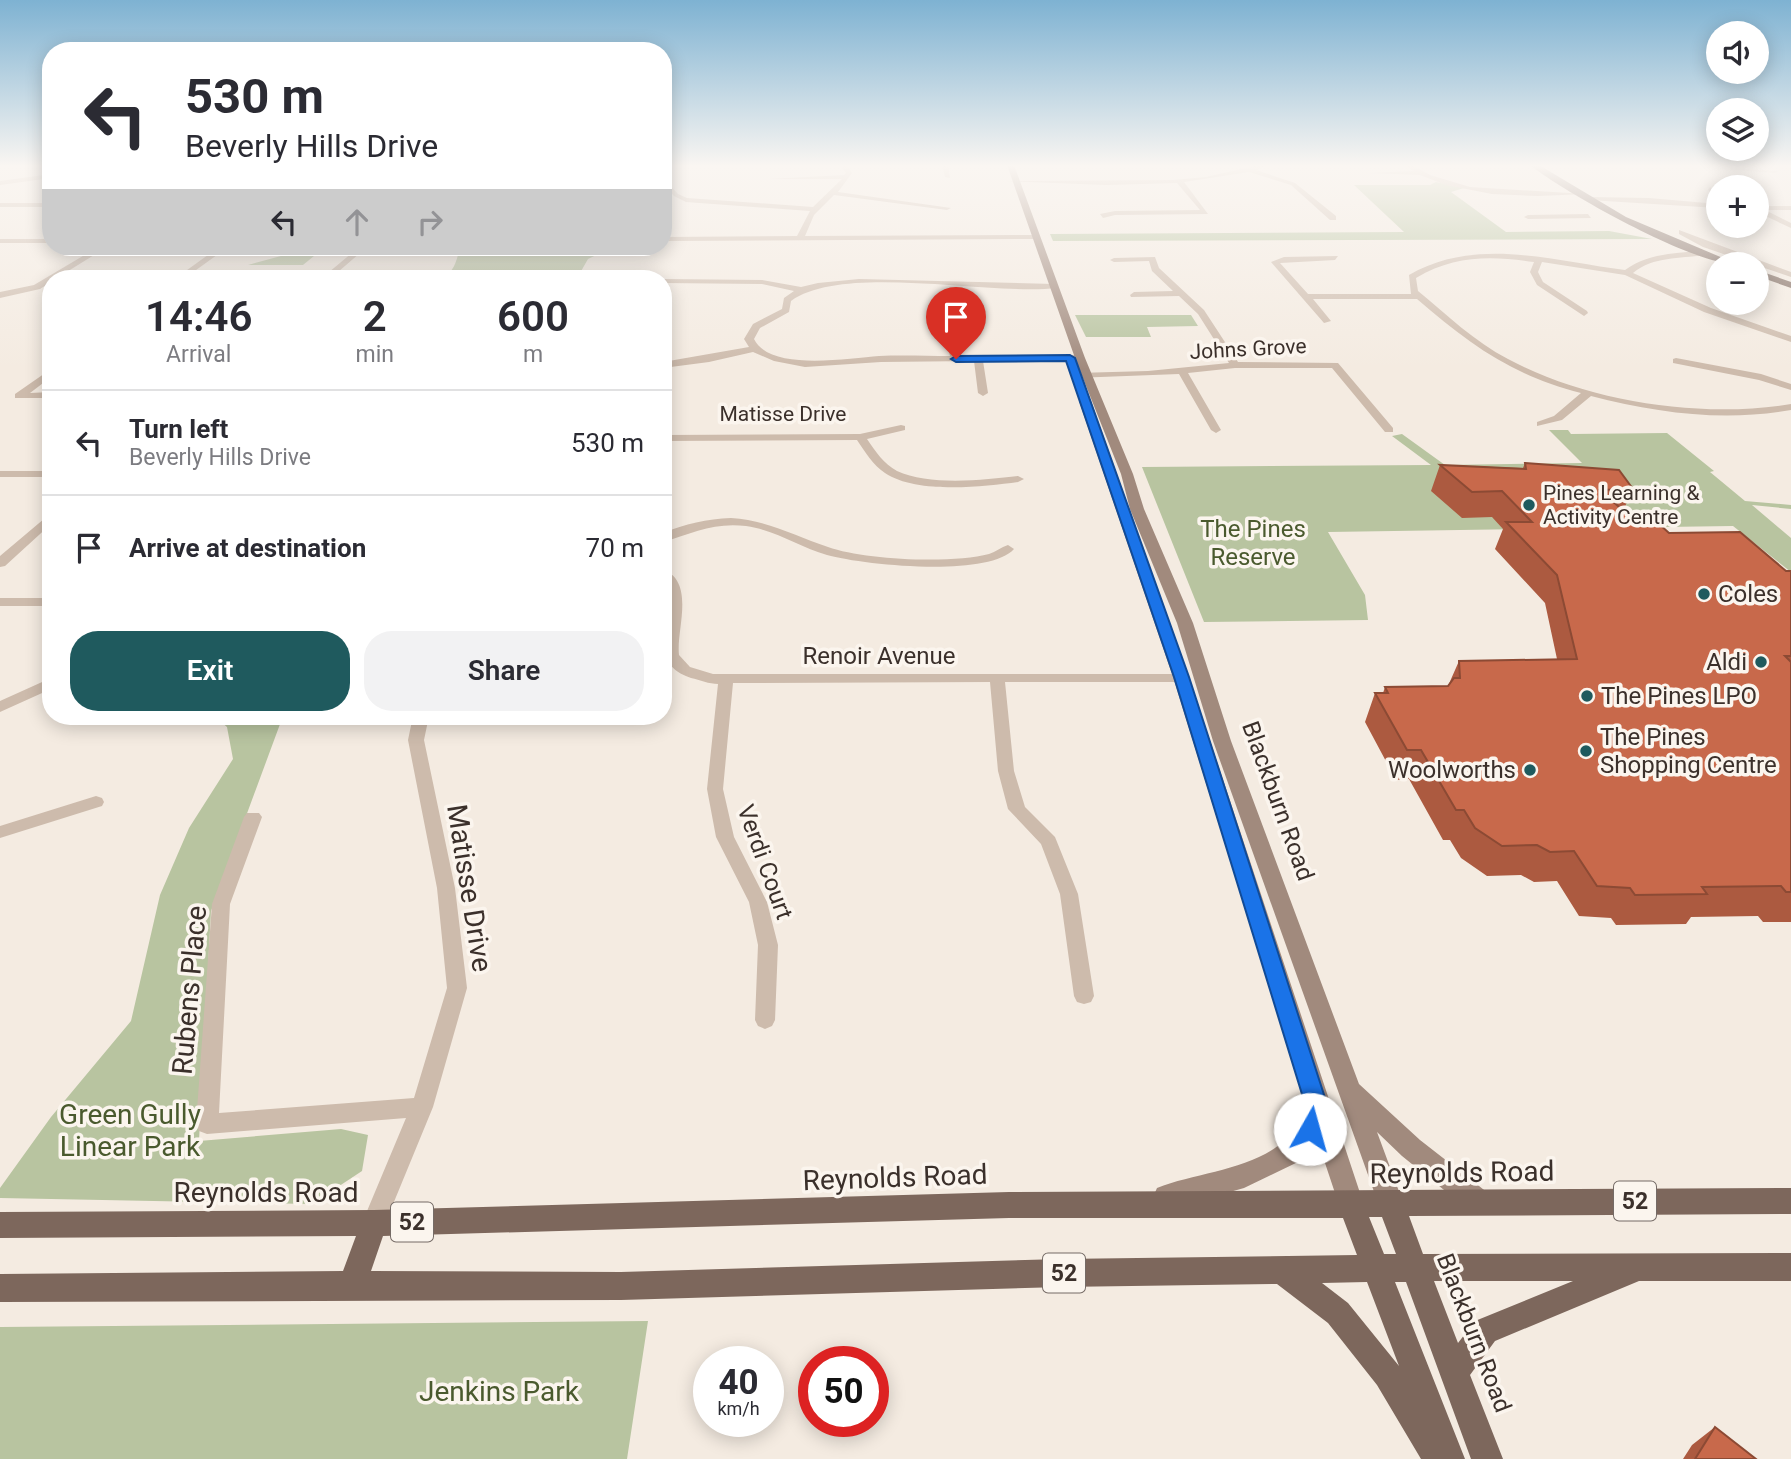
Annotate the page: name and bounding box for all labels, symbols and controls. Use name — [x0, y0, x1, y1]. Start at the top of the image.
map controls — [1706, 21, 1769, 315]
button: sound — [1706, 21, 1769, 84]
text: 530 m — [185, 68, 324, 125]
icon: left — [70, 70, 161, 161]
button: layers — [1706, 98, 1769, 161]
text: Beverly Hills Drive — [185, 127, 438, 165]
button: + — [1706, 175, 1769, 238]
icon: left — [265, 203, 303, 241]
icon: ahead — [338, 203, 376, 241]
icon: right — [411, 203, 449, 241]
button: − — [1706, 252, 1769, 315]
pin — [926, 287, 986, 359]
text: 14:46 — [145, 292, 252, 341]
text: 2 — [363, 292, 387, 341]
text: 600 — [497, 292, 569, 341]
icon: arrive — [937, 298, 975, 336]
street label: Johns Grove — [1189, 334, 1307, 364]
text: Arrival — [166, 341, 231, 368]
text: min — [355, 341, 394, 368]
text: m — [523, 341, 543, 368]
street label: Matisse Drive — [720, 402, 846, 426]
text: Turn left — [129, 414, 228, 444]
icon: left — [70, 424, 108, 462]
text: 530 m — [571, 428, 644, 458]
text: Beverly Hills Drive — [129, 444, 311, 471]
place label: Pines Learning & Activity Centre — [1543, 481, 1700, 529]
marker: Pines Learning & Activity Centre — [1521, 497, 1537, 513]
park label: The Pines Reserve — [1200, 515, 1306, 571]
icon: arrive — [70, 529, 108, 567]
text: Arrive at destination — [129, 533, 366, 563]
text: 70 m — [586, 533, 644, 563]
place label: Coles — [1718, 580, 1778, 608]
marker: Coles — [1696, 586, 1712, 602]
button: Exit — [70, 631, 350, 711]
button: Share — [364, 631, 644, 711]
street label: Renoir Avenue — [803, 642, 955, 670]
place label: Aldi — [1706, 648, 1747, 676]
marker: Aldi — [1753, 654, 1769, 670]
place label: The Pines LPO — [1601, 682, 1757, 710]
marker: The Pines LPO — [1579, 688, 1595, 704]
street label: Blackburn Road — [1236, 717, 1320, 885]
place label: The Pines Shopping Centre — [1600, 723, 1777, 779]
marker: The Pines Shopping Centre — [1578, 743, 1594, 759]
place label: Woolworths — [1388, 756, 1516, 784]
marker: Woolworths — [1522, 762, 1538, 778]
street label: Verdi Court — [731, 801, 799, 923]
street label: Matisse Drive — [440, 802, 499, 974]
street label: Rubens Place — [166, 904, 213, 1076]
position arrow — [1273, 1092, 1347, 1166]
park label: Green Gully Linear Park — [59, 1098, 201, 1163]
street label: Reynolds Road — [1369, 1154, 1555, 1191]
street label: Reynolds Road — [802, 1158, 988, 1197]
street label: Reynolds Road — [174, 1176, 358, 1209]
road number: 52 — [1614, 1182, 1656, 1220]
road number: 52 — [391, 1203, 433, 1242]
street label: Blackburn Road — [1431, 1250, 1517, 1416]
road number: 52 — [1043, 1254, 1085, 1292]
speed limit sign: 50 — [798, 1346, 889, 1437]
text: 40 — [718, 1362, 759, 1403]
park label: Jenkins Park — [419, 1375, 580, 1408]
text: km/h — [717, 1398, 760, 1419]

